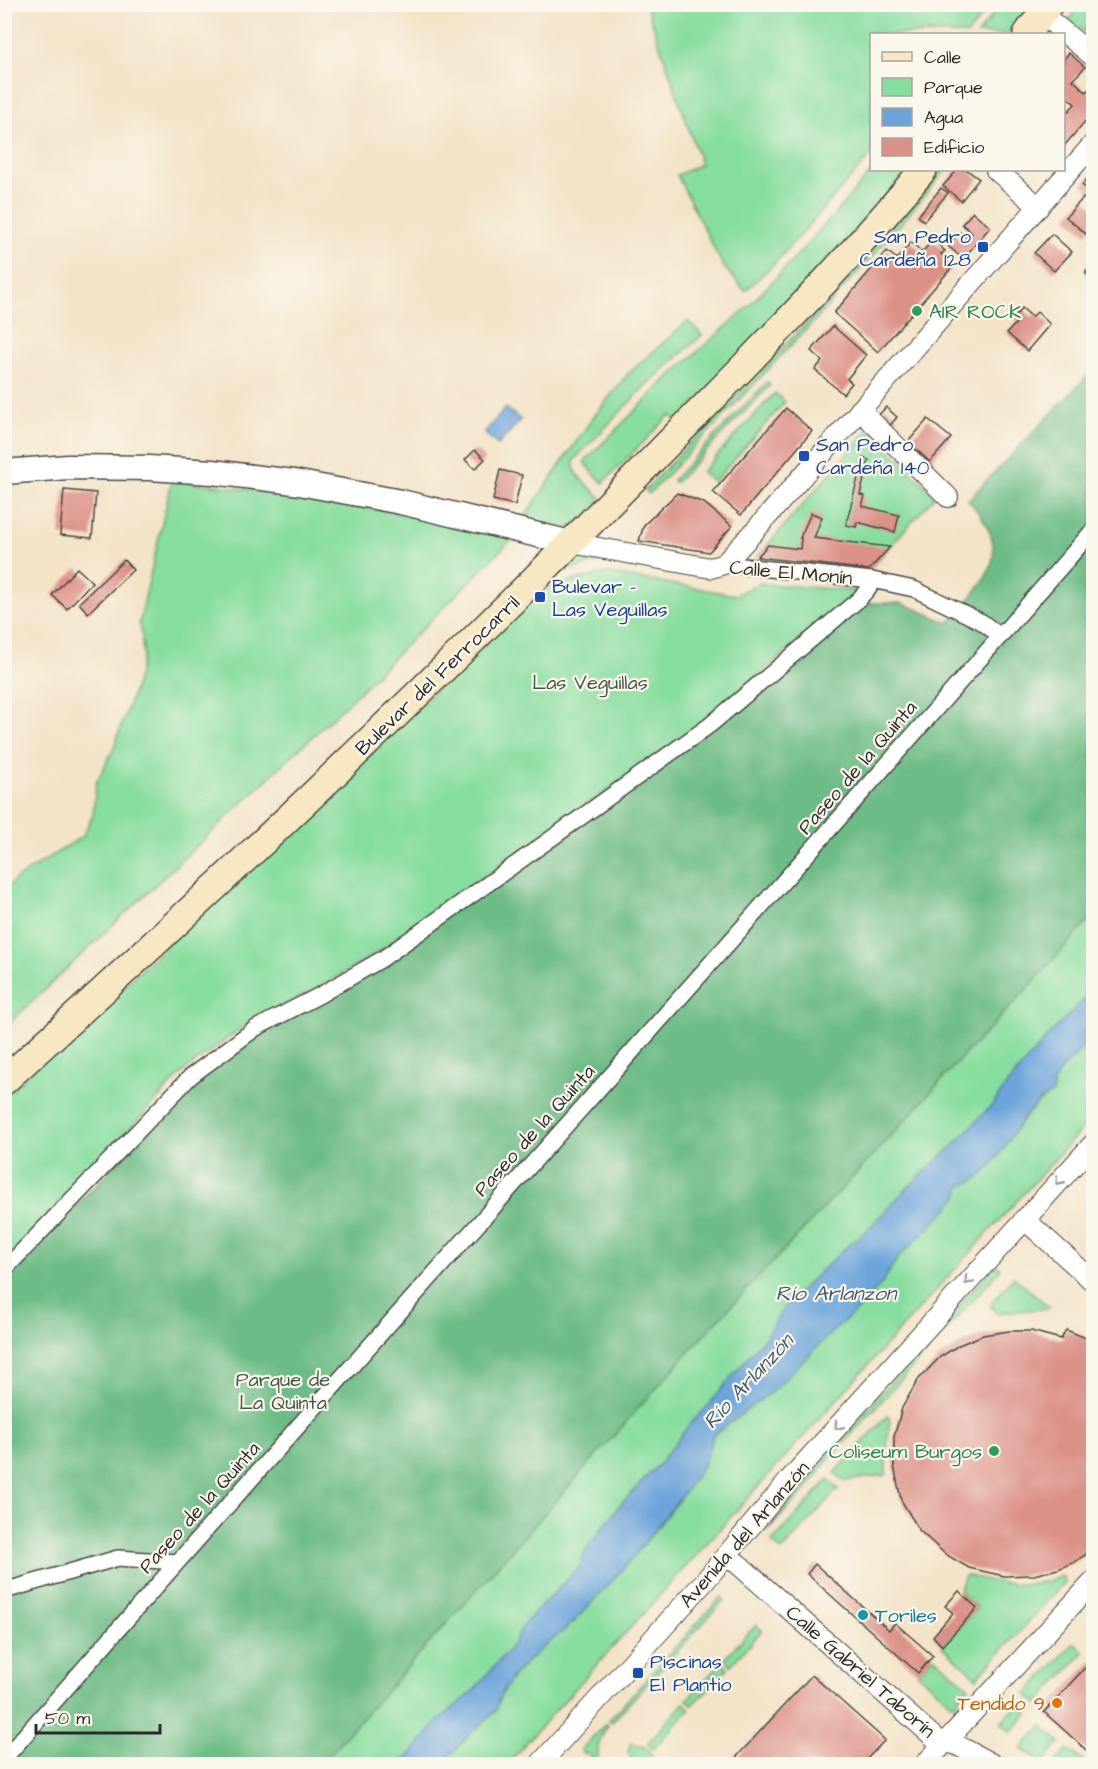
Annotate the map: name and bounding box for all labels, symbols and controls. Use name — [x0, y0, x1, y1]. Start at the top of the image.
legend — [870, 33, 1065, 171]
text: Calle — [924, 45, 962, 70]
text: Parque — [924, 75, 983, 100]
text: Agua — [924, 105, 963, 131]
text: Edificio — [924, 135, 984, 160]
place label: San Pedro Cardeña 128 — [859, 223, 971, 274]
marker: San Pedro Cardeña 128 — [976, 240, 990, 254]
place label: AIR ROCK — [929, 298, 1021, 326]
marker: AIR ROCK — [910, 304, 924, 318]
place label: San Pedro Cardeña 140 — [816, 431, 930, 482]
marker: San Pedro Cardeña 140 — [797, 449, 811, 463]
street label: Calle El Monín — [728, 554, 854, 592]
place label: Bulevar – Las Veguillas — [552, 573, 667, 625]
street label: Bulevar del Ferrocarril — [349, 590, 526, 762]
marker: Bulevar – Las Veguillas — [533, 590, 547, 604]
park label: Las Veguillas — [532, 669, 648, 698]
street label: Paseo de la Quinta — [792, 695, 924, 841]
street label: Paseo de la Quinta — [468, 1058, 602, 1203]
one-way arrow — [1055, 1174, 1066, 1185]
one-way arrow — [964, 1274, 975, 1285]
water label: Río Arlanzon — [776, 1279, 898, 1308]
water label: Río Arlanzón — [697, 1326, 801, 1435]
park label: Parque de La Quinta — [236, 1366, 330, 1417]
one-way arrow — [834, 1419, 845, 1430]
street label: Paseo de la Quinta — [133, 1435, 267, 1580]
place label: Coliseum Burgos — [829, 1438, 982, 1467]
marker: Coliseum Burgos — [987, 1444, 1001, 1458]
street label: Avenida del Arlanzón — [673, 1455, 816, 1614]
street label: Calle Gabriel Taborín — [779, 1599, 941, 1745]
place label: Toriles — [875, 1602, 937, 1630]
marker: Toriles — [856, 1608, 870, 1622]
place label: Piscinas El Plantío — [650, 1648, 731, 1699]
marker: Piscinas El Plantío — [631, 1666, 645, 1680]
place label: Tendido 9 — [958, 1690, 1045, 1718]
marker: Tendido 9 — [1050, 1696, 1064, 1710]
scale bar — [36, 1697, 160, 1735]
text: 50 m — [45, 1706, 90, 1731]

